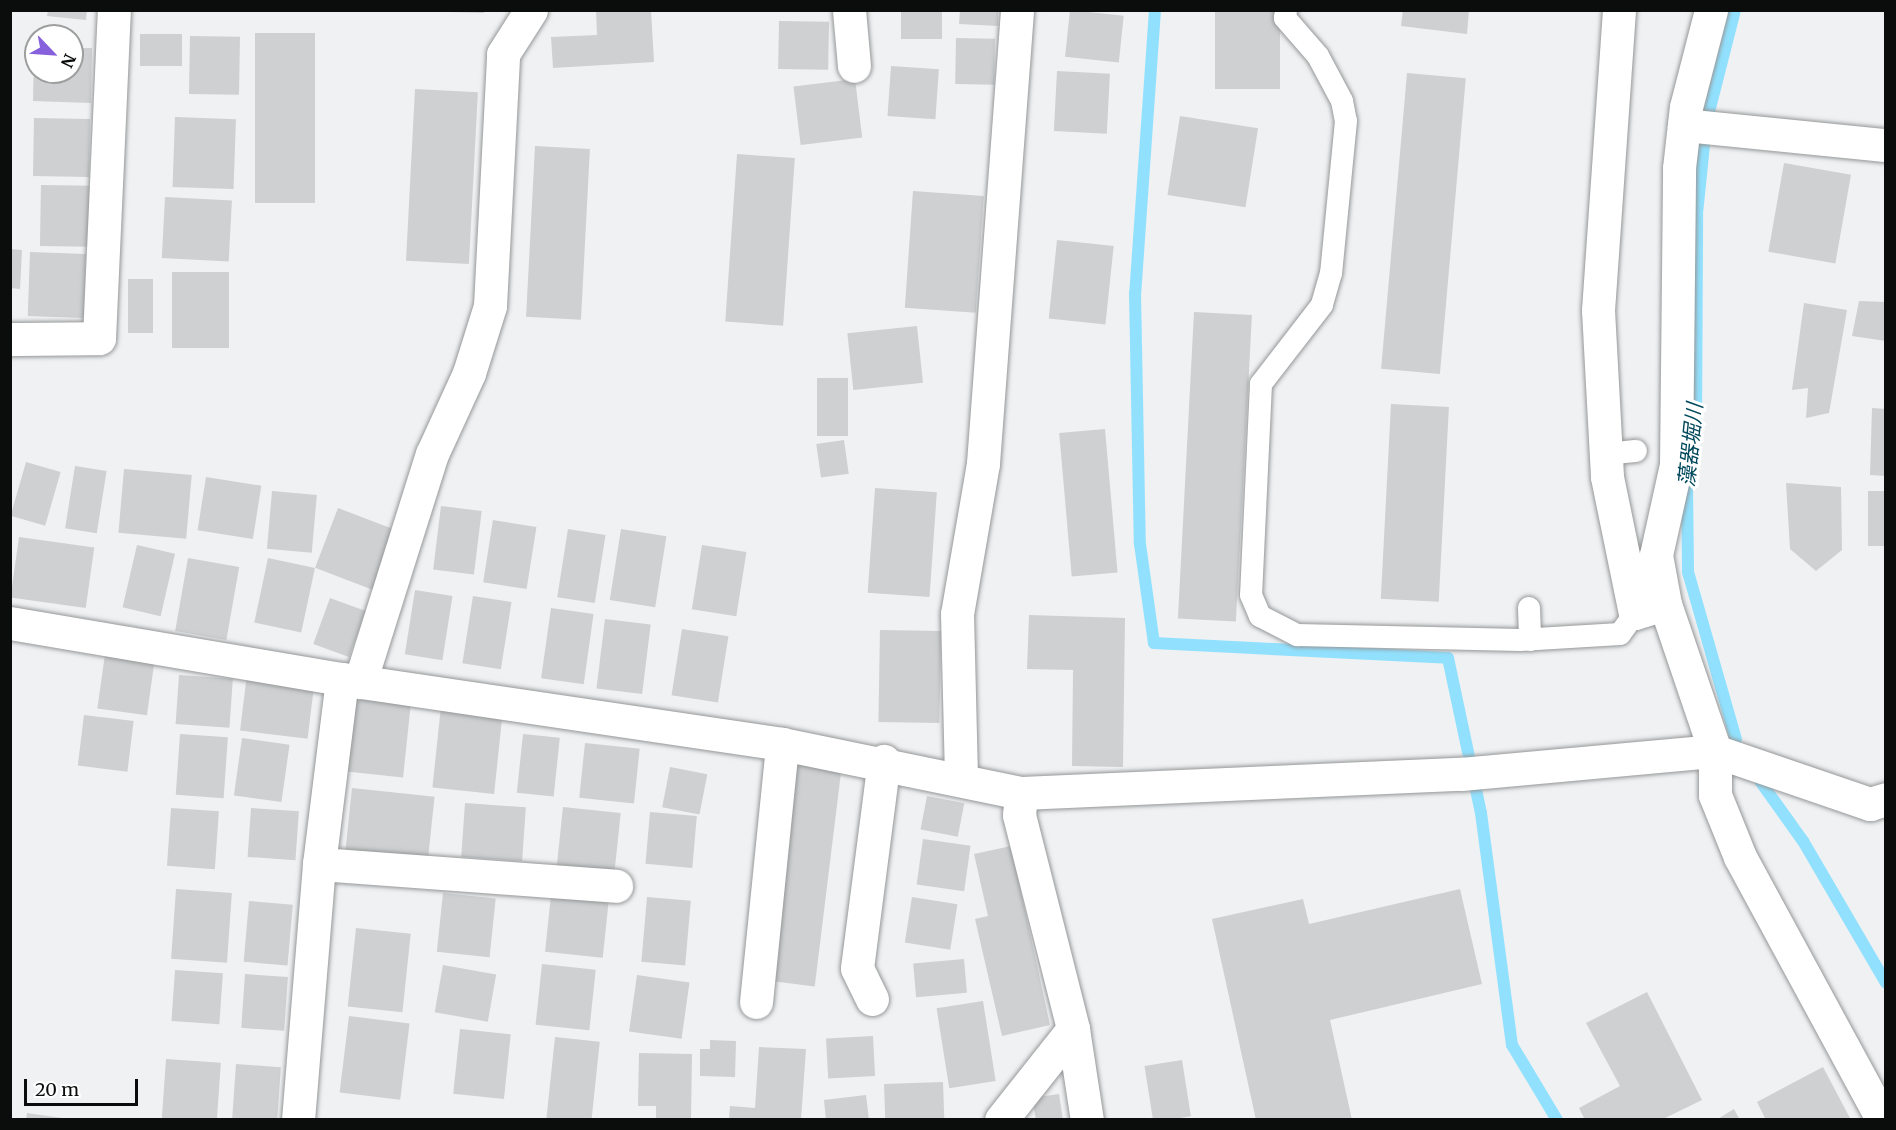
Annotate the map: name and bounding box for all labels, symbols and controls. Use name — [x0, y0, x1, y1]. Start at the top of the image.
north arrow — [24, 24, 84, 84]
text: N — [57, 51, 80, 71]
water label: 藻器堀川 — [1674, 402, 1708, 488]
scale bar — [27, 1067, 141, 1105]
text: 20 m — [35, 1078, 79, 1101]

